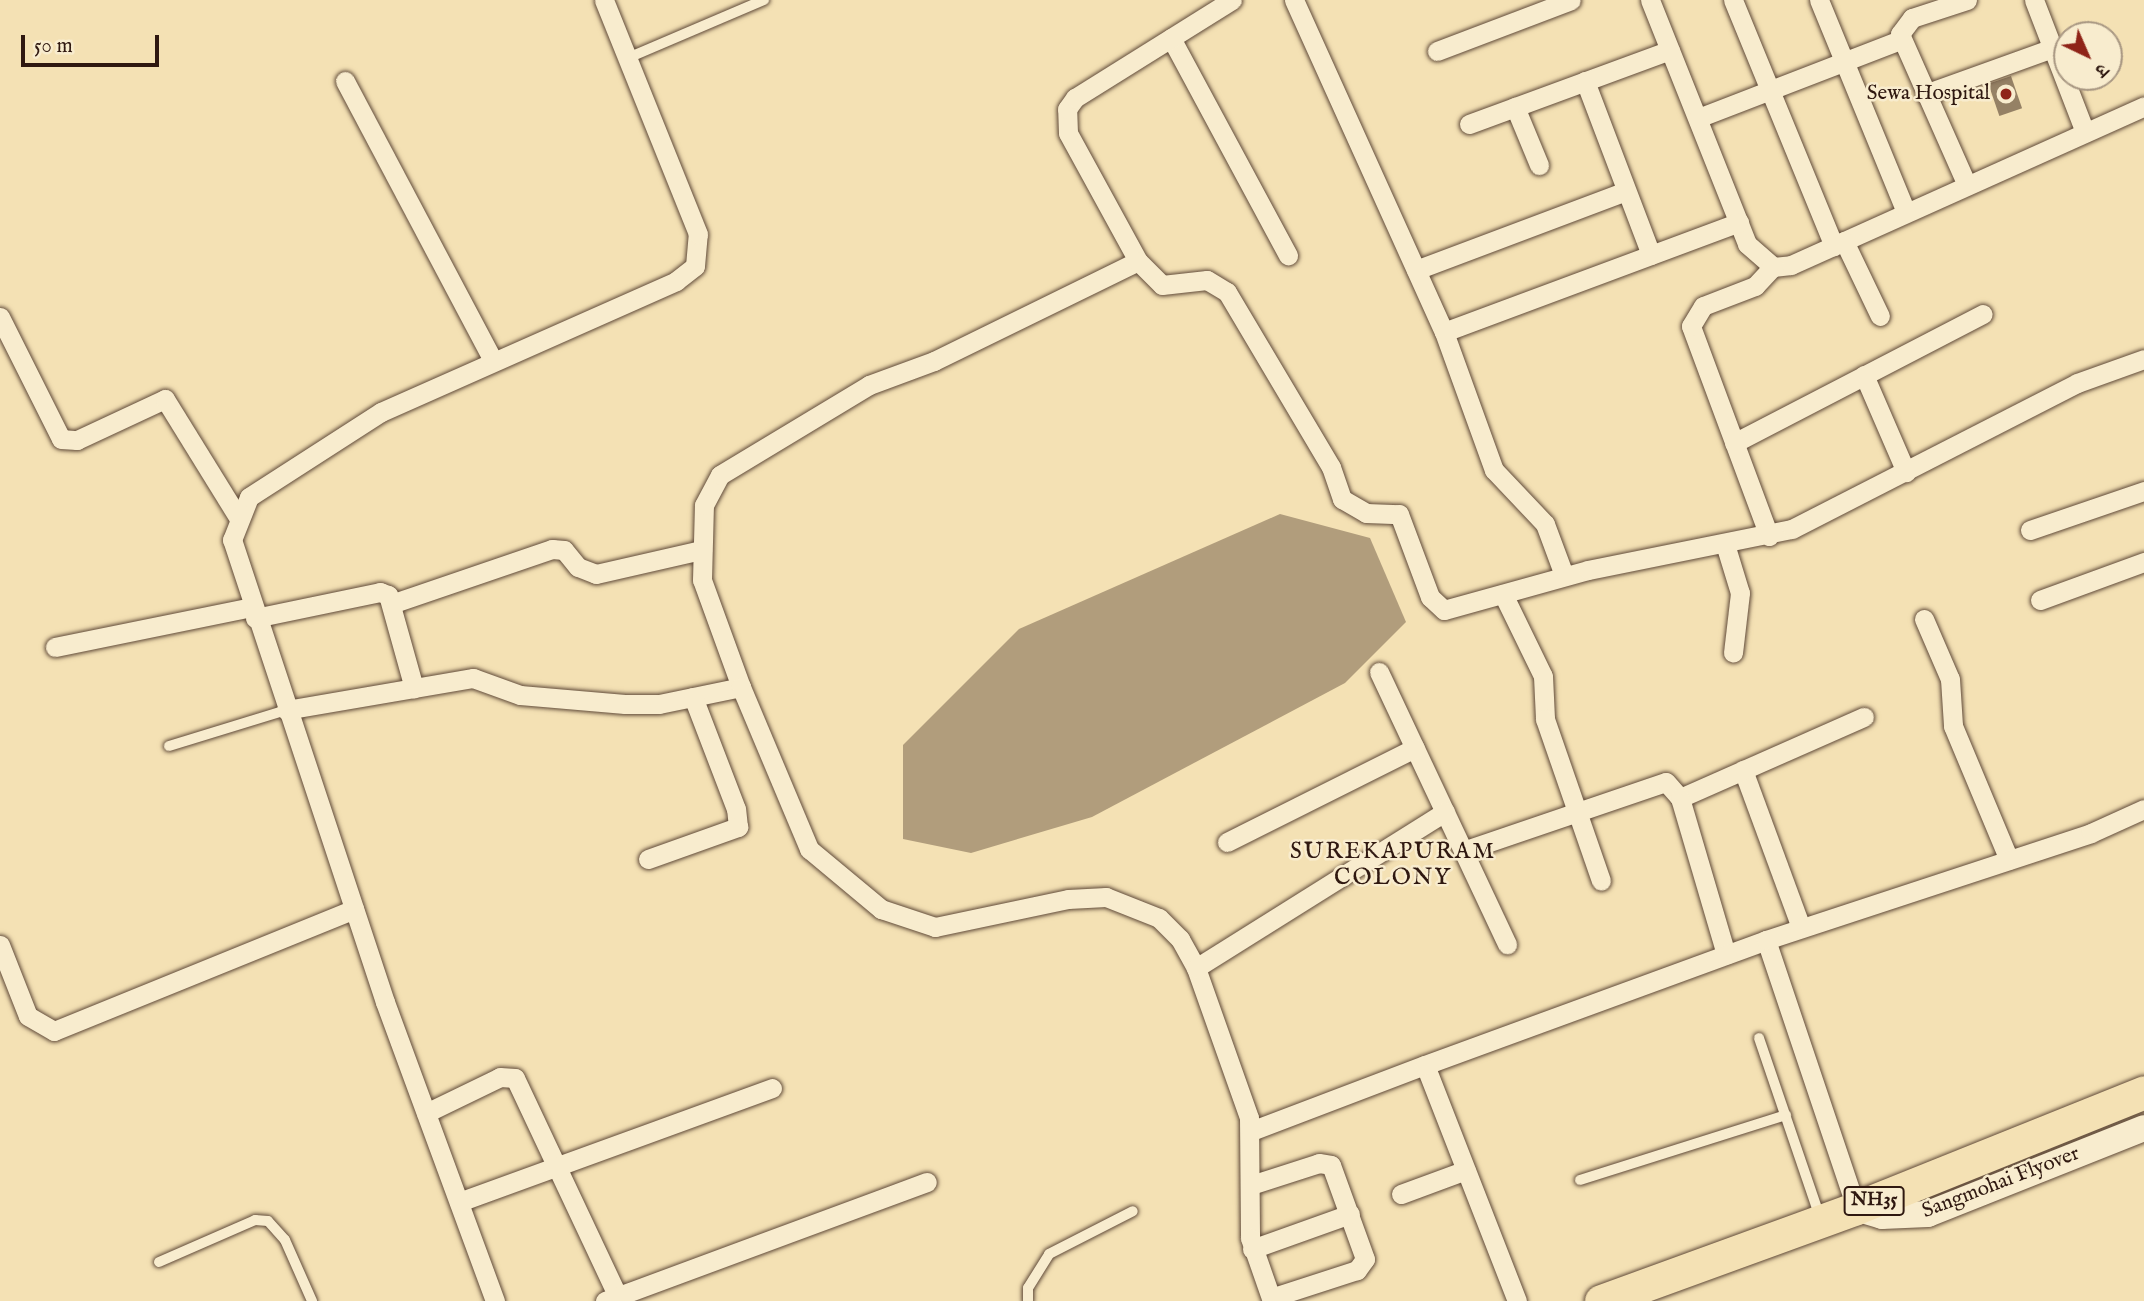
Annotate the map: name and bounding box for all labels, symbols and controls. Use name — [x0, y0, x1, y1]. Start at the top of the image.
scale bar — [24, 21, 163, 65]
north arrow — [2053, 21, 2123, 91]
text: 50 m — [34, 33, 73, 60]
text: उ — [2089, 58, 2113, 82]
place label: Sewa Hospital — [1867, 81, 1990, 107]
marker: Sewa Hospital — [1996, 84, 2016, 104]
district label: SUREKAPURAM COLONY — [1291, 838, 1495, 892]
street label: Sangmohai Flyover — [1919, 1141, 2083, 1225]
road number: NH35 — [1842, 1186, 1906, 1217]

